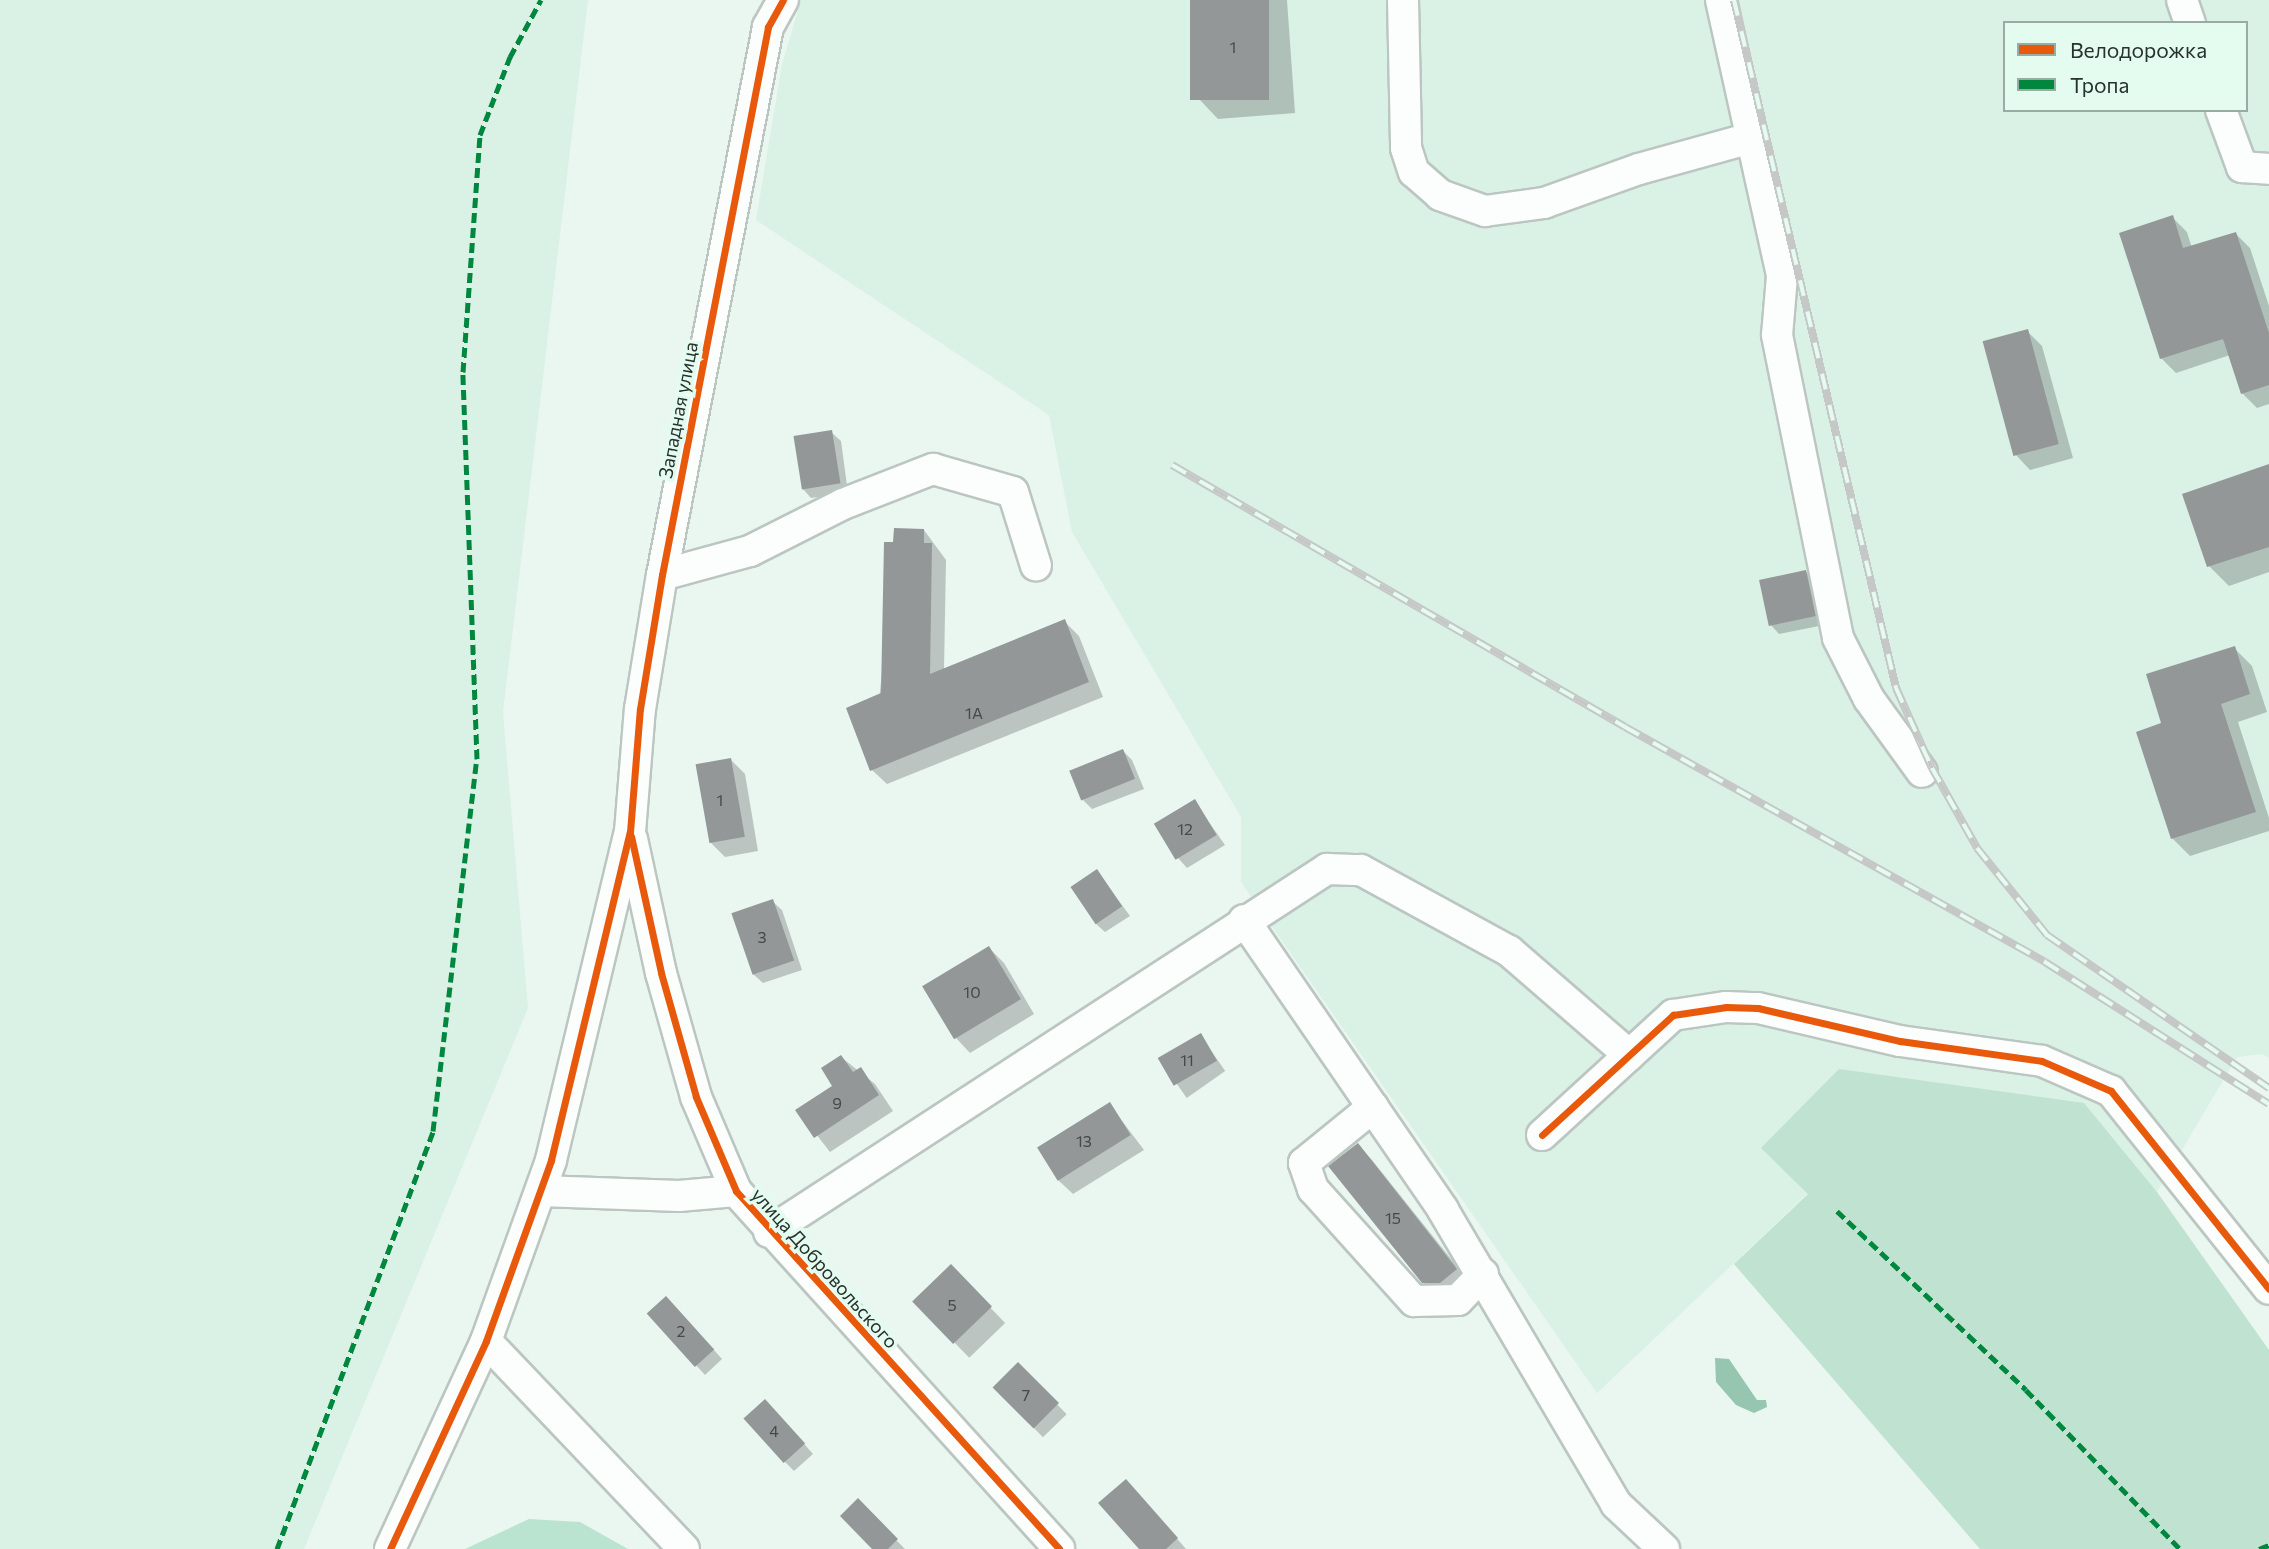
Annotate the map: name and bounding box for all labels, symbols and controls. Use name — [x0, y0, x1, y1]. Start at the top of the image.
legend — [2003, 21, 2248, 112]
house number: 1 — [1230, 37, 1236, 57]
text: Велодорожка — [2070, 37, 2207, 62]
text: Тропа — [2070, 72, 2129, 97]
street label: Западная улица — [654, 340, 702, 480]
house number: 1А — [965, 703, 983, 723]
house number: 1 — [717, 790, 723, 810]
house number: 12 — [1177, 819, 1193, 839]
house number: 3 — [757, 927, 767, 947]
house number: 10 — [963, 982, 981, 1002]
house number: 11 — [1180, 1050, 1194, 1070]
house number: 9 — [832, 1093, 842, 1113]
house number: 13 — [1076, 1131, 1092, 1151]
street label: улица Добровольского — [747, 1183, 903, 1353]
house number: 15 — [1385, 1208, 1401, 1228]
house number: 5 — [947, 1295, 957, 1315]
house number: 2 — [677, 1321, 685, 1341]
house number: 7 — [1022, 1385, 1030, 1405]
house number: 4 — [769, 1421, 779, 1441]

